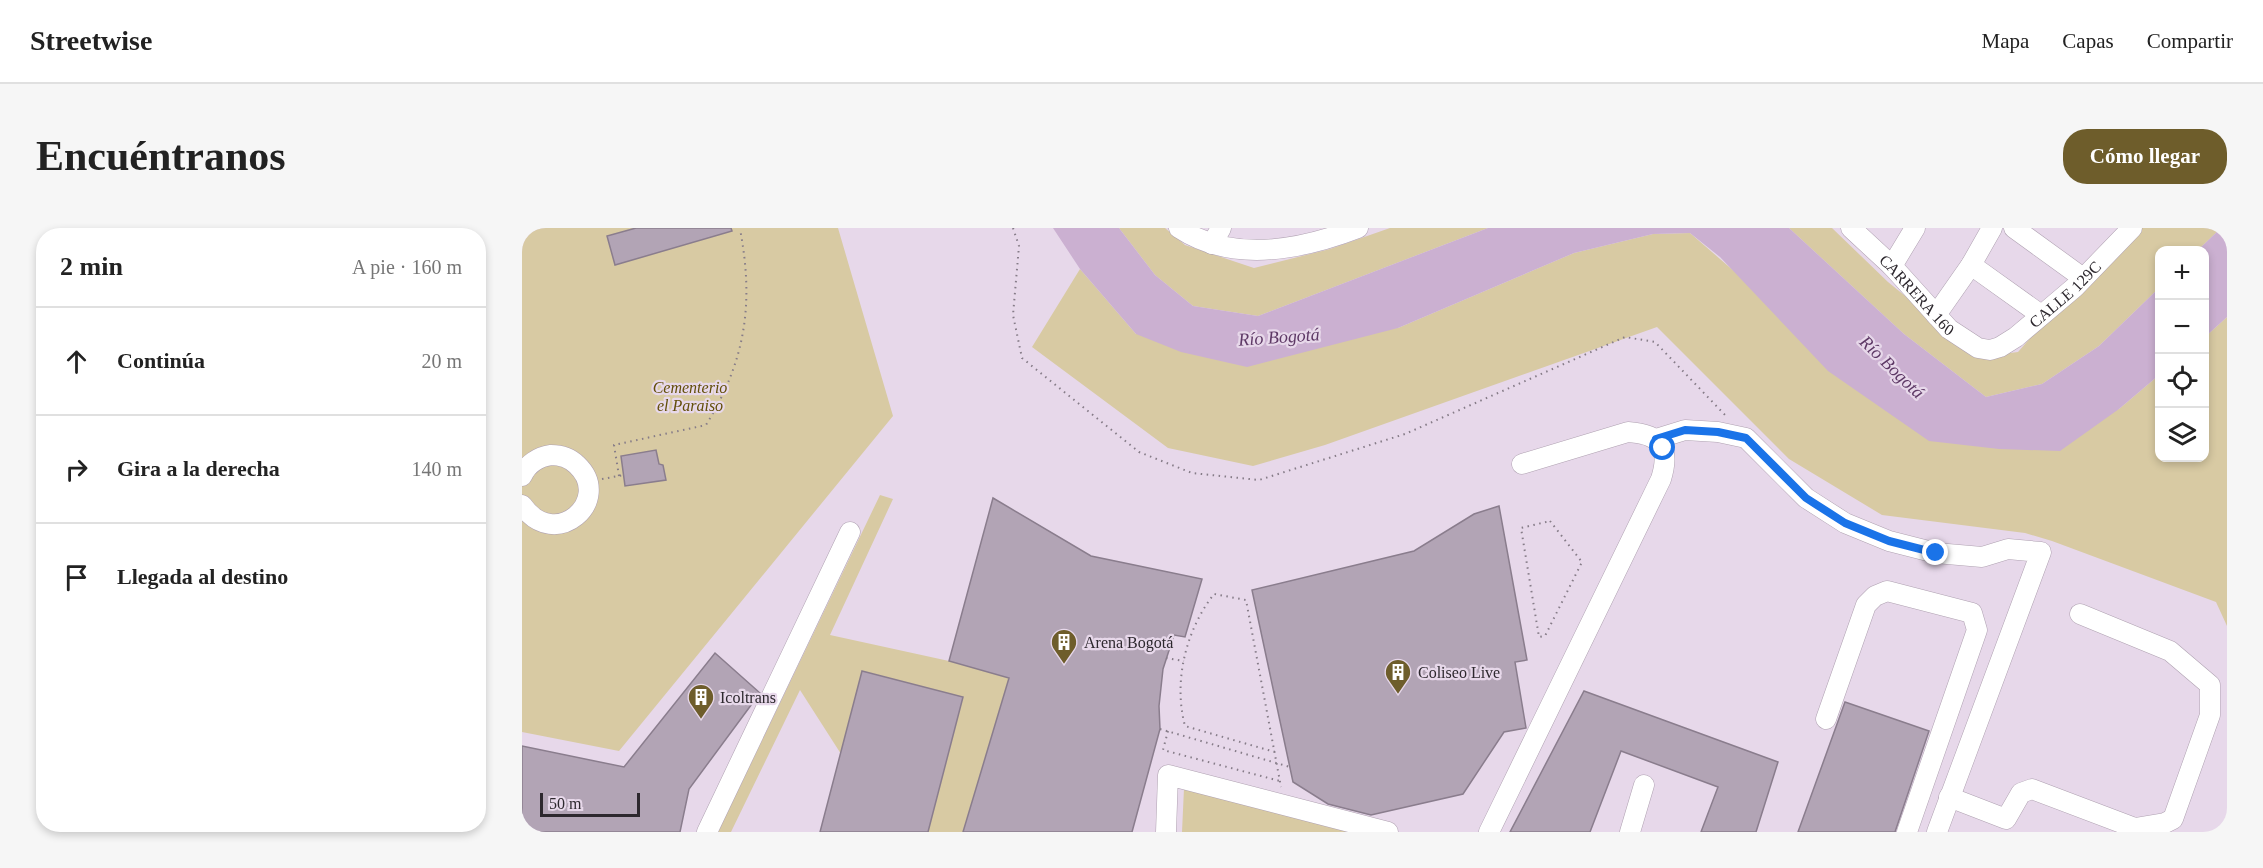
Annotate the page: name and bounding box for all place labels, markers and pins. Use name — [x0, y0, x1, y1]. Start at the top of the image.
building icon: Arena Bogotá — [1049, 627, 1079, 665]
place label: Arena Bogotá — [1084, 634, 1173, 652]
building icon: Coliseo Live — [1383, 657, 1413, 695]
place label: Coliseo Live — [1418, 664, 1500, 681]
building icon: Icoltrans — [686, 682, 716, 720]
place label: Icoltrans — [720, 689, 776, 706]

